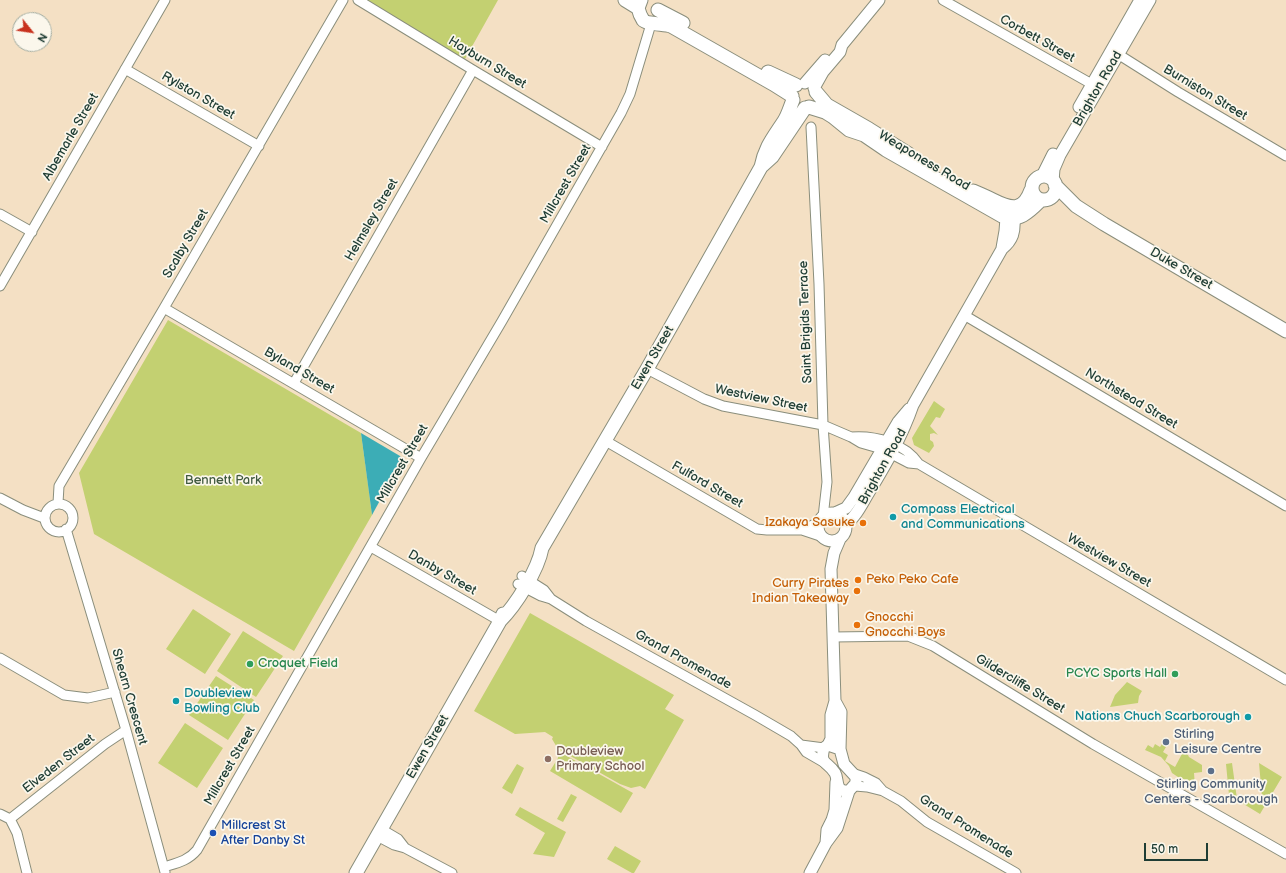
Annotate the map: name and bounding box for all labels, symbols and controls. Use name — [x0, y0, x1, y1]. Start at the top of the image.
north arrow — [12, 12, 52, 52]
street label: Corbett Street — [997, 12, 1077, 66]
text: N — [34, 31, 50, 45]
street label: Hayburn Street — [445, 34, 529, 92]
street label: Brighton Road — [1070, 48, 1126, 130]
street label: Burniston Street — [1160, 62, 1250, 124]
street label: Rylston Street — [159, 69, 237, 123]
street label: Albemarle Street — [40, 90, 102, 184]
street label: Weaponess Road — [875, 128, 973, 194]
street label: Millcrest Street — [537, 142, 595, 226]
street label: Helmsley Street — [342, 176, 402, 264]
street label: Scalby Street — [160, 207, 212, 281]
street label: Duke Street — [1147, 245, 1215, 293]
street label: Saint Brigids Terrace — [796, 260, 816, 384]
street label: Ewen Street — [628, 323, 678, 393]
street label: Byland Street — [261, 345, 337, 397]
street label: Northstead Street — [1082, 365, 1180, 433]
street label: Westview Street — [713, 382, 809, 416]
street label: Millcrest Street — [374, 422, 432, 506]
street label: Brighton Road — [856, 426, 910, 508]
street label: Fulford Street — [669, 458, 745, 512]
park label: Bennett Park — [185, 473, 261, 489]
place label: Compass Electrical and Communications — [901, 502, 1025, 533]
marker: Compass Electrical and Communications — [888, 512, 898, 522]
place label: Izakaya Sasuke — [765, 515, 855, 531]
marker: Izakaya Sasuke — [858, 518, 868, 528]
street label: Westview Street — [1064, 531, 1154, 591]
street label: Danby Street — [405, 547, 479, 599]
place label: Peko Peko Cafe — [866, 572, 959, 588]
marker: Peko Peko Cafe — [853, 575, 863, 585]
place label: Curry Pirates Indian Takeaway — [752, 576, 849, 607]
marker: Curry Pirates Indian Takeaway — [852, 586, 862, 596]
place label: Gnocchi Gnocchi Boys — [865, 610, 945, 641]
marker: Gnocchi Gnocchi Boys — [852, 620, 862, 630]
street label: Grand Promenade — [632, 627, 734, 693]
street label: Shearn Crescent — [108, 647, 150, 747]
street label: Gildercliffe Street — [972, 651, 1068, 717]
place label: Croquet Field — [258, 656, 338, 672]
marker: Croquet Field — [245, 659, 255, 669]
place label: PCYC Sports Hall — [1066, 666, 1167, 682]
marker: PCYC Sports Hall — [1170, 669, 1180, 679]
place label: Doubleview Bowling Club — [184, 686, 260, 717]
marker: Doubleview Bowling Club — [171, 696, 181, 706]
place label: Nations Chuch Scarborough — [1075, 709, 1240, 725]
street label: Ewen Street — [403, 712, 453, 782]
marker: Nations Chuch Scarborough — [1243, 712, 1253, 722]
street label: Millcrest Street — [201, 724, 259, 808]
place label: Stirling Leisure Centre — [1174, 727, 1262, 758]
street label: Elveden Street — [20, 731, 98, 797]
marker: Stirling Leisure Centre — [1161, 737, 1171, 747]
place label: Doubleview Primary School — [556, 744, 644, 775]
marker: Doubleview Primary School — [543, 754, 553, 764]
marker: Stirling Community Centers - Scarborough — [1206, 766, 1216, 776]
place label: Stirling Community Centers - Scarborough — [1144, 777, 1278, 808]
street label: Grand Promenade — [916, 792, 1016, 862]
place label: Millcrest St After Danby St — [221, 818, 305, 849]
marker: Millcrest St After Danby St — [208, 828, 218, 838]
scale bar — [1146, 835, 1210, 861]
text: 50 m — [1151, 842, 1178, 857]

